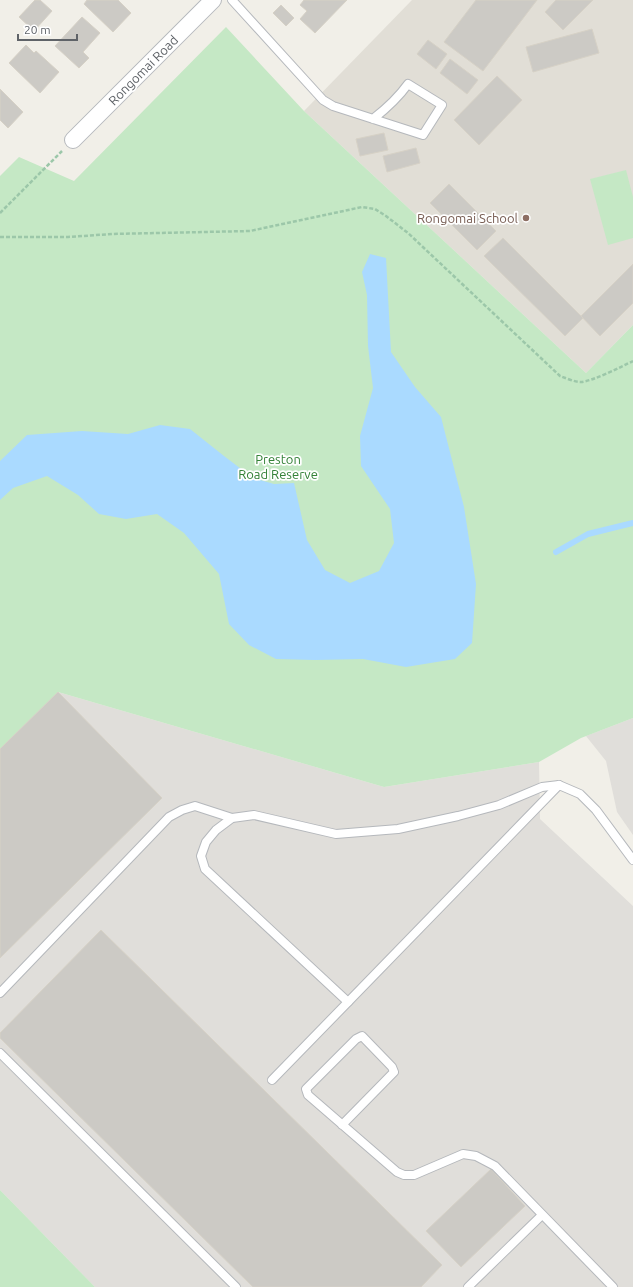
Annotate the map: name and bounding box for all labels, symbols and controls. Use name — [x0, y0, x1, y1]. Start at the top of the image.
scale bar — [18, 16, 77, 42]
text: 20 m — [24, 23, 51, 36]
street label: Rongomai Road — [105, 32, 181, 108]
place label: Rongomai School — [417, 211, 519, 225]
marker: Rongomai School — [521, 213, 531, 223]
park label: Preston Road Reserve — [238, 452, 318, 481]

